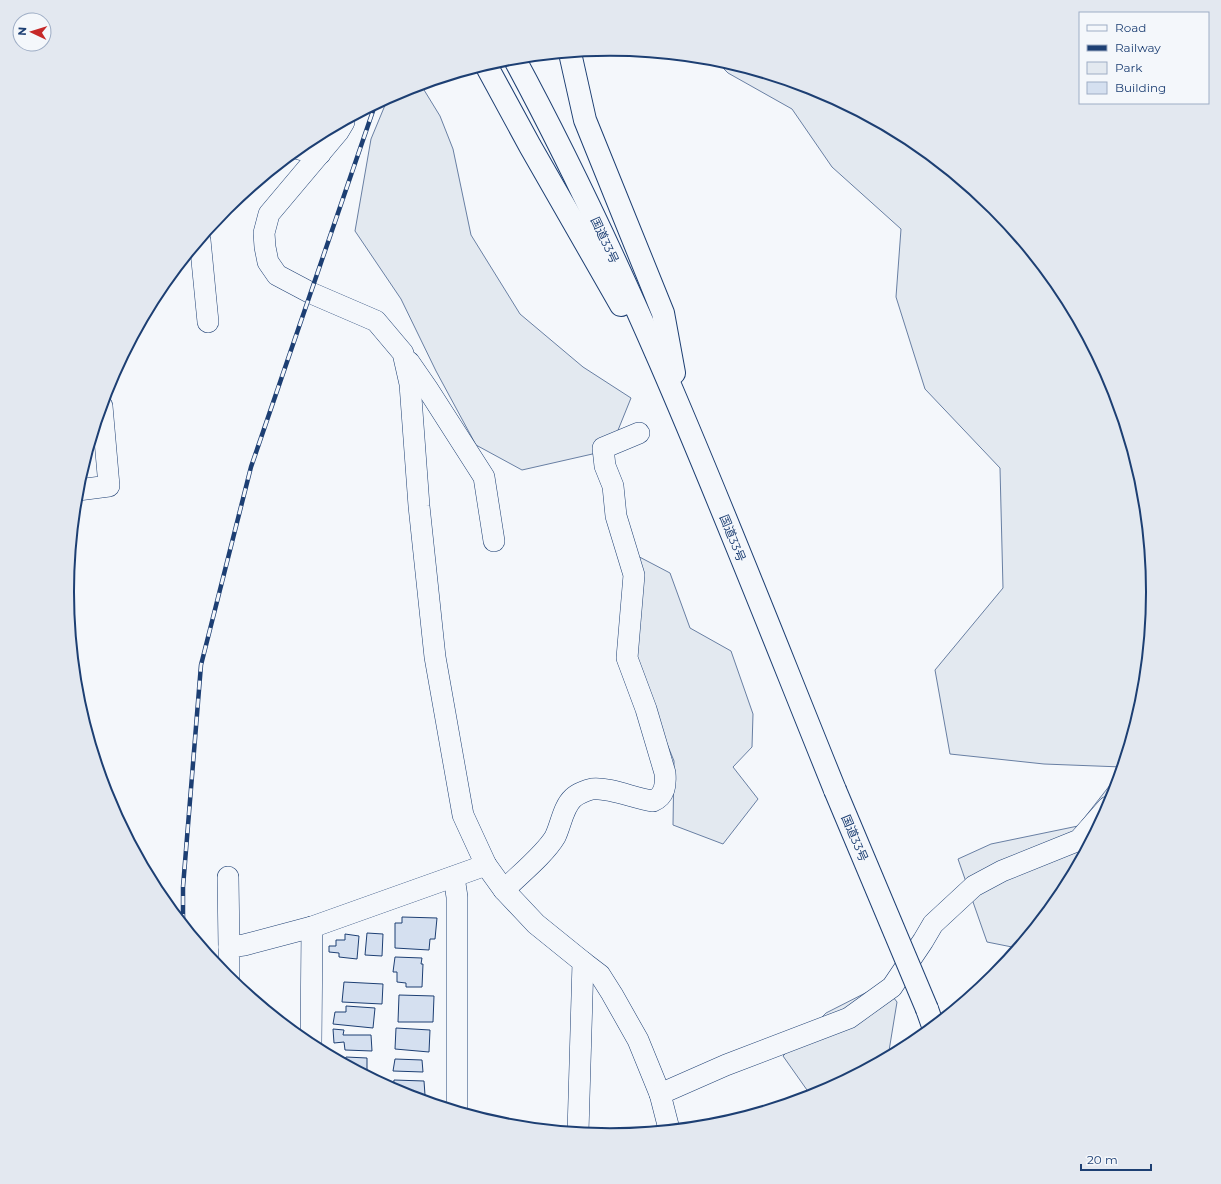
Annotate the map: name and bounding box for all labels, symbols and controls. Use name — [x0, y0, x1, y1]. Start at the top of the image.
north arrow — [12, 12, 52, 52]
legend — [1079, 12, 1209, 104]
text: Road — [1115, 20, 1146, 35]
text: N — [15, 26, 29, 36]
text: Railway — [1115, 40, 1161, 55]
text: Park — [1115, 60, 1143, 75]
text: Building — [1115, 80, 1166, 95]
street label: 国道33号 — [588, 214, 622, 266]
street label: 国道33号 — [717, 512, 749, 564]
street label: 国道33号 — [838, 812, 872, 864]
scale bar — [1081, 1146, 1151, 1172]
text: 20 m — [1087, 1152, 1118, 1167]

